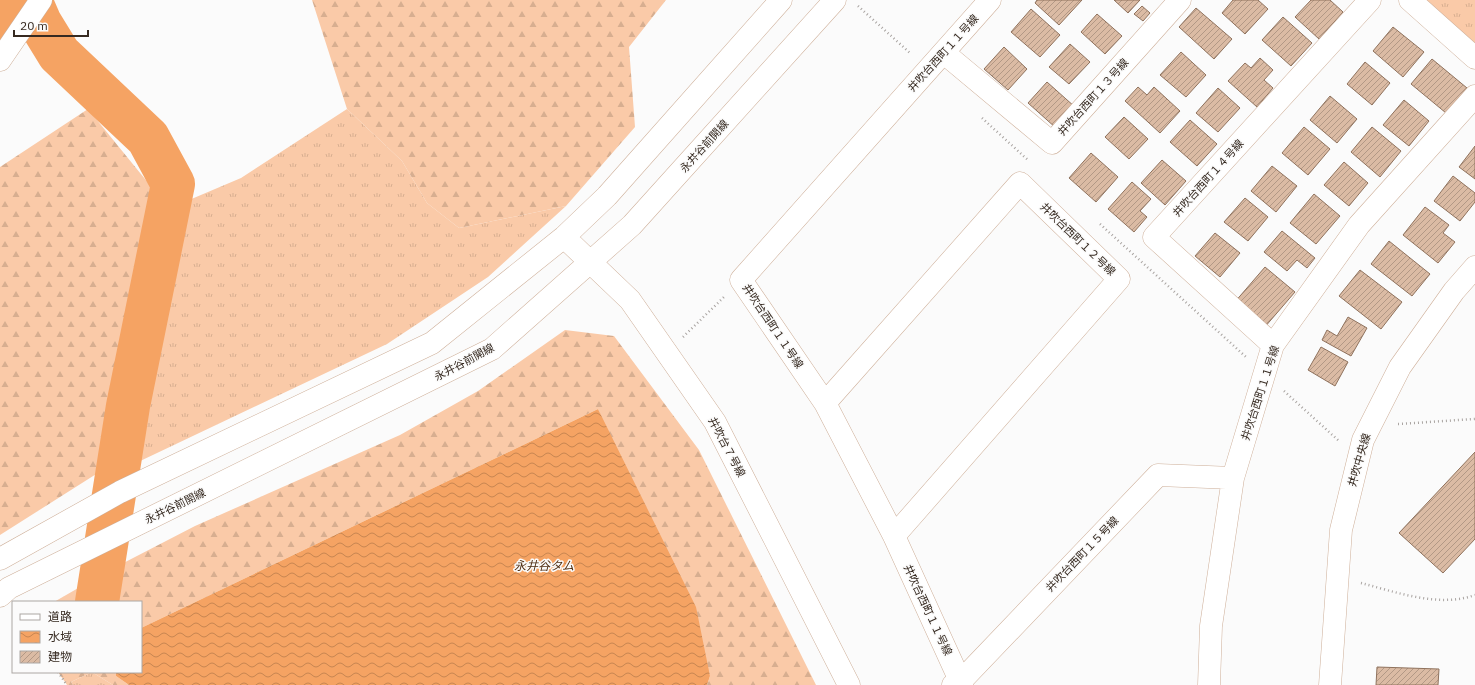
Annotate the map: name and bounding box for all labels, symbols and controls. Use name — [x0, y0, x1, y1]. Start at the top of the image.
scale bar — [14, 12, 88, 38]
street label: 井吹台西町１１号線 — [905, 12, 981, 94]
text: 20 m — [20, 18, 48, 33]
street label: 井吹台西町１３号線 — [1055, 56, 1131, 138]
street label: 永井谷前開線 — [677, 117, 731, 175]
street label: 井吹台西町１４号線 — [1170, 137, 1246, 219]
street label: 井吹台西町１２号線 — [1038, 200, 1118, 278]
street label: 井吹台西町１１号線 — [740, 281, 806, 371]
street label: 永井谷前開線 — [432, 340, 496, 384]
street label: 井吹台西町１１号線 — [1238, 344, 1282, 442]
street label: 井吹台７号線 — [705, 415, 749, 479]
street label: 井吹中央線 — [1345, 432, 1373, 488]
street label: 永井谷前開線 — [142, 485, 208, 527]
street label: 井吹台西町１５号線 — [1043, 514, 1121, 594]
water label: 永井谷タム — [514, 558, 574, 573]
street label: 井吹台西町１１号線 — [901, 562, 955, 658]
legend — [12, 601, 142, 673]
text: 道路 — [48, 609, 72, 624]
text: 水域 — [48, 629, 72, 644]
text: 建物 — [48, 649, 72, 664]

